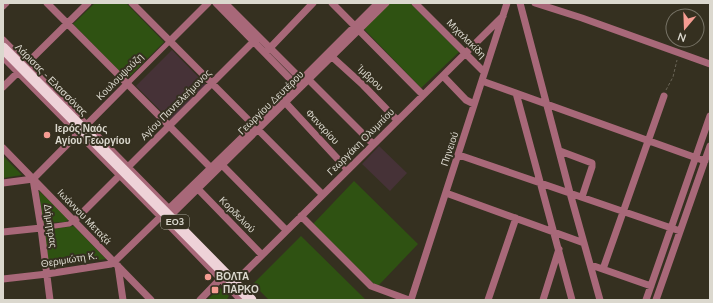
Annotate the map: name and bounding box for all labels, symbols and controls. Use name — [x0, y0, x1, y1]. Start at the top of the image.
north arrow — [665, 8, 705, 48]
street label: Μιχαλακίδη — [443, 16, 489, 62]
text: N — [676, 29, 688, 45]
street label: Λάρισας - Ελασσόνας — [12, 41, 90, 119]
street label: Κουλουψούζη — [93, 50, 147, 104]
street label: Ίμβρου — [353, 61, 386, 94]
street label: Αγίου Παντελεήμονος — [137, 66, 215, 144]
street label: Γεωργίου Δευτέρου — [235, 68, 307, 138]
street label: Γεωργάκη Ολυμπίου — [324, 105, 398, 179]
street label: Φαναρίου — [302, 106, 342, 148]
place label: Ιερός Ναός Αγίου Γεωργίου — [55, 122, 131, 148]
marker: Ιερός Ναός Αγίου Γεωργίου — [42, 130, 52, 140]
street label: Πηνειού — [438, 130, 462, 168]
street label: Ιωάννου Μεταξά — [54, 186, 114, 248]
street label: Κορδελιού — [216, 194, 258, 236]
street label: Δήμητρας — [40, 203, 60, 249]
road number: ΕΟ3 — [161, 215, 189, 229]
street label: Θεριμιώτη Κ. — [40, 249, 98, 271]
place label: ΒΟΛΤΑ — [216, 270, 249, 284]
marker: ΒΟΛΤΑ — [203, 272, 213, 282]
place label: ΠΑΡΚΟ — [223, 283, 259, 297]
marker: ΠΑΡΚΟ — [210, 285, 220, 295]

